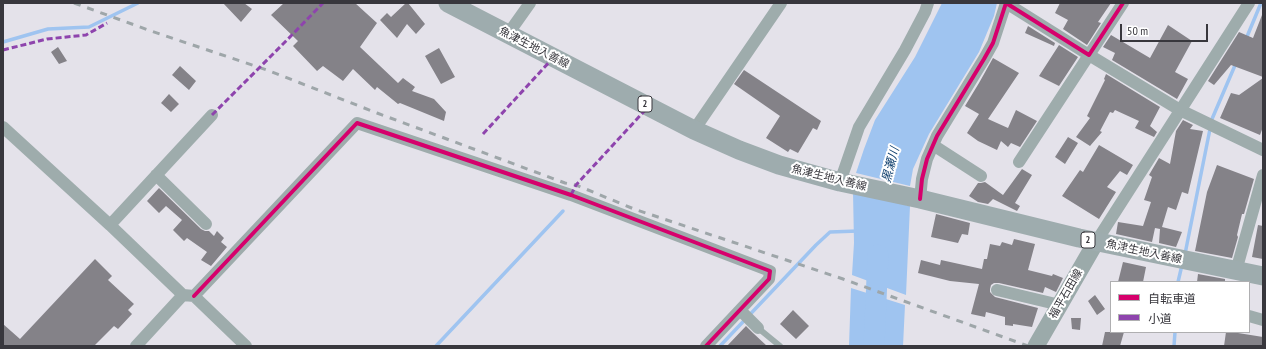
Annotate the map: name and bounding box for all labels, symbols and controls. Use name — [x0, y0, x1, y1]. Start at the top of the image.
scale bar — [1122, 16, 1210, 42]
text: 50 m — [1127, 23, 1148, 38]
street label: 魚津生地入善線 — [497, 25, 571, 71]
road number: 2 — [638, 96, 652, 112]
water label: 黒瀬川 — [879, 146, 903, 184]
street label: 魚津生地入善線 — [790, 162, 868, 194]
road number: 2 — [1081, 232, 1095, 248]
street label: 魚津生地入善線 — [1105, 238, 1183, 266]
street label: 福平石田線 — [1047, 267, 1085, 321]
legend — [1110, 281, 1250, 333]
text: 自転車道 — [1148, 291, 1196, 306]
text: 小道 — [1148, 311, 1172, 326]

